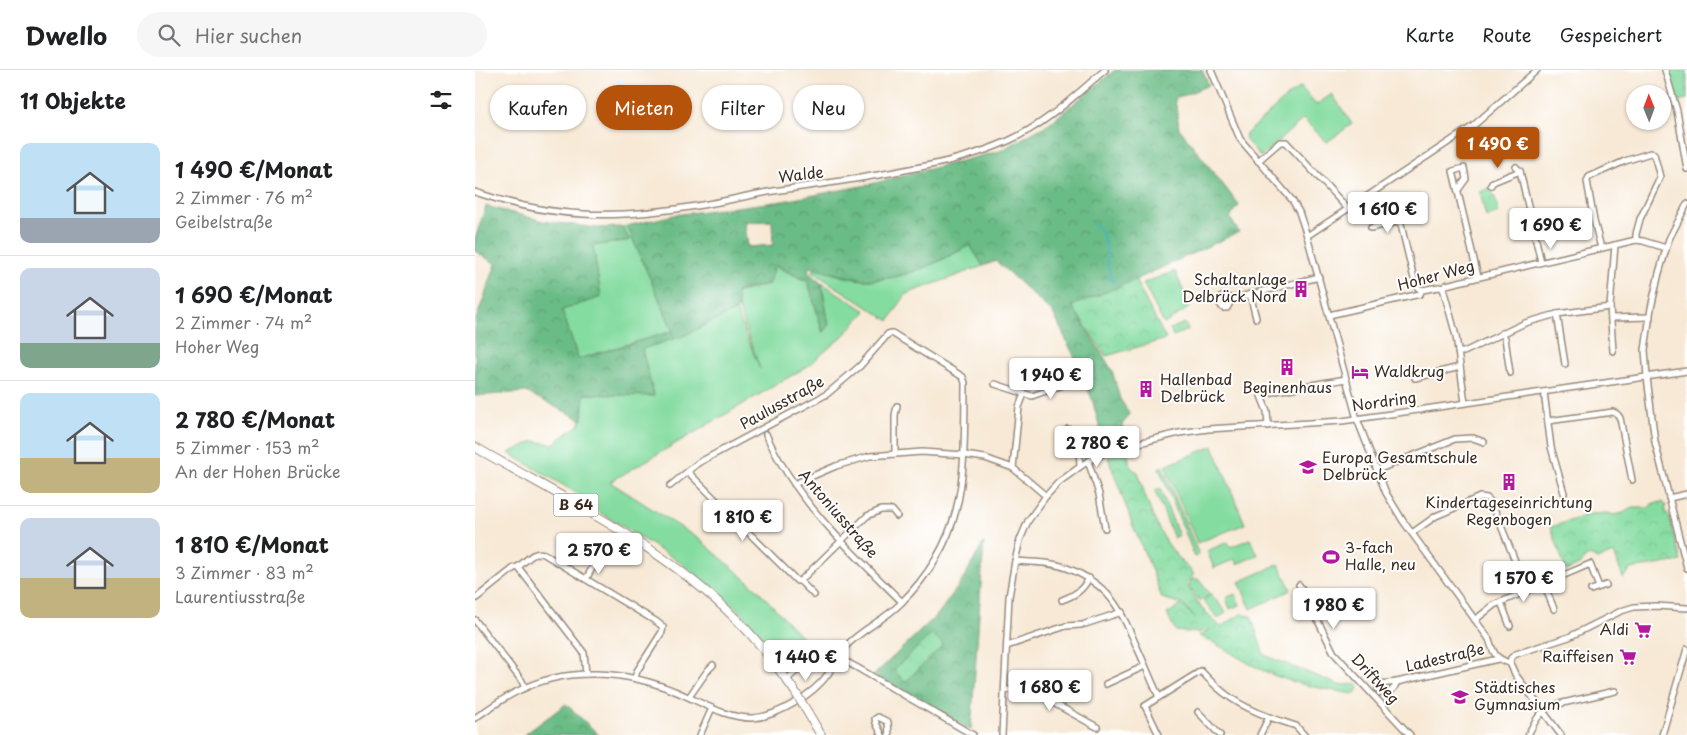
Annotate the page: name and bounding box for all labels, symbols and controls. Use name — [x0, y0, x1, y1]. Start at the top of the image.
search box — [137, 12, 487, 57]
text: Dwello — [25, 17, 107, 53]
icon: search — [155, 21, 183, 49]
text: Hier suchen — [195, 21, 302, 49]
text: Karte — [1406, 21, 1454, 48]
text: Route — [1482, 21, 1532, 48]
text: Gespeichert — [1560, 21, 1662, 48]
text: 11 Objekte — [20, 84, 126, 116]
chip: Kaufen — [490, 85, 586, 130]
chip: Mieten — [596, 85, 692, 130]
chip: Filter — [702, 85, 783, 130]
chip: Neu — [793, 85, 864, 130]
north arrow — [1626, 85, 1671, 130]
map controls — [1626, 85, 1671, 130]
icon: filters — [427, 86, 455, 114]
pin: 1 490 € — [1452, 126, 1544, 169]
text: 1 490 € — [1467, 131, 1529, 155]
text: 1 490 €/Monat — [175, 153, 333, 185]
street label: Walde — [777, 159, 825, 188]
icon: home — [60, 163, 120, 223]
text: 2 Zimmer · 76 m² — [175, 185, 313, 209]
pin: 1 610 € — [1342, 191, 1434, 234]
text: 1 610 € — [1359, 196, 1417, 220]
pin: 1 690 € — [1505, 208, 1597, 250]
text: Geibelstraße — [175, 209, 273, 233]
text: 1 690 € — [1520, 212, 1582, 236]
street label: Hoher Weg — [1394, 253, 1477, 296]
place label: Schaltanlage Delbrück Nord — [1182, 267, 1287, 307]
text: 1 690 €/Monat — [175, 278, 333, 310]
building icon: Schaltanlage Delbrück Nord — [1291, 279, 1311, 299]
icon: home — [60, 288, 120, 348]
text: 2 Zimmer · 74 m² — [175, 310, 312, 334]
text: Hoher Weg — [175, 334, 259, 358]
building icon: Beginenhaus — [1277, 357, 1297, 377]
pin: 1 940 € — [1005, 358, 1097, 400]
place label: Waldkrug — [1374, 359, 1444, 382]
text: 1 940 € — [1020, 362, 1082, 386]
hotel icon: Waldkrug — [1350, 362, 1370, 382]
place label: Hallenbad Delbrück — [1160, 367, 1232, 407]
street label: Paulusstraße — [735, 369, 828, 434]
place label: Beginenhaus — [1242, 375, 1332, 398]
building icon: Hallenbad Delbrück — [1136, 379, 1156, 399]
street label: Nordring — [1350, 385, 1418, 416]
text: 2 780 €/Monat — [175, 403, 335, 435]
icon: home — [60, 413, 120, 473]
pin: 2 780 € — [1051, 426, 1143, 468]
text: 2 780 € — [1065, 430, 1129, 454]
text: 5 Zimmer · 153 m² — [175, 435, 320, 459]
place label: Europa Gesamtschule Delbrück — [1322, 445, 1478, 485]
school or university icon: Europa Gesamtschule Delbrück — [1298, 457, 1318, 477]
text: An der Hohen Brücke — [175, 459, 340, 483]
street label: Antoniusstraße — [794, 463, 884, 563]
building icon: Kindertageseinrichtung Regenbogen — [1499, 472, 1519, 492]
place label: Kindertageseinrichtung Regenbogen — [1425, 490, 1593, 530]
road number: B 64 — [553, 494, 599, 516]
pin: 1 810 € — [697, 500, 789, 542]
text: 1 810 € — [714, 504, 772, 528]
text: 1 810 €/Monat — [175, 528, 329, 560]
pin: 2 570 € — [553, 532, 645, 575]
place label: 3-fach Halle, neu — [1345, 535, 1416, 575]
text: 2 570 € — [567, 537, 631, 561]
icon: home — [60, 538, 120, 598]
sports icon: 3-fach Halle, neu — [1321, 547, 1341, 567]
text: 3 Zimmer · 83 m² — [175, 560, 314, 584]
pin: 1 570 € — [1478, 560, 1570, 603]
text: 1 570 € — [1494, 565, 1554, 589]
text: Laurentiusstraße — [175, 584, 305, 608]
pin: 1 980 € — [1288, 588, 1380, 630]
text: 1 980 € — [1304, 592, 1364, 616]
place label: Aldi — [1600, 617, 1629, 640]
supermarket icon: Aldi — [1633, 620, 1653, 640]
street label: Ladestraße — [1403, 636, 1486, 677]
pin: 1 440 € — [760, 640, 852, 682]
text: 1 440 € — [775, 644, 837, 668]
place label: Raiffeisen — [1542, 644, 1614, 667]
street label: Driftweg — [1346, 647, 1406, 709]
supermarket icon: Raiffeisen — [1618, 647, 1638, 667]
pin: 1 680 € — [1004, 670, 1096, 712]
text: 1 680 € — [1019, 674, 1081, 698]
place label: Städtisches Gymnasium — [1474, 675, 1560, 715]
school or university icon: Städtisches Gymnasium — [1450, 687, 1470, 707]

